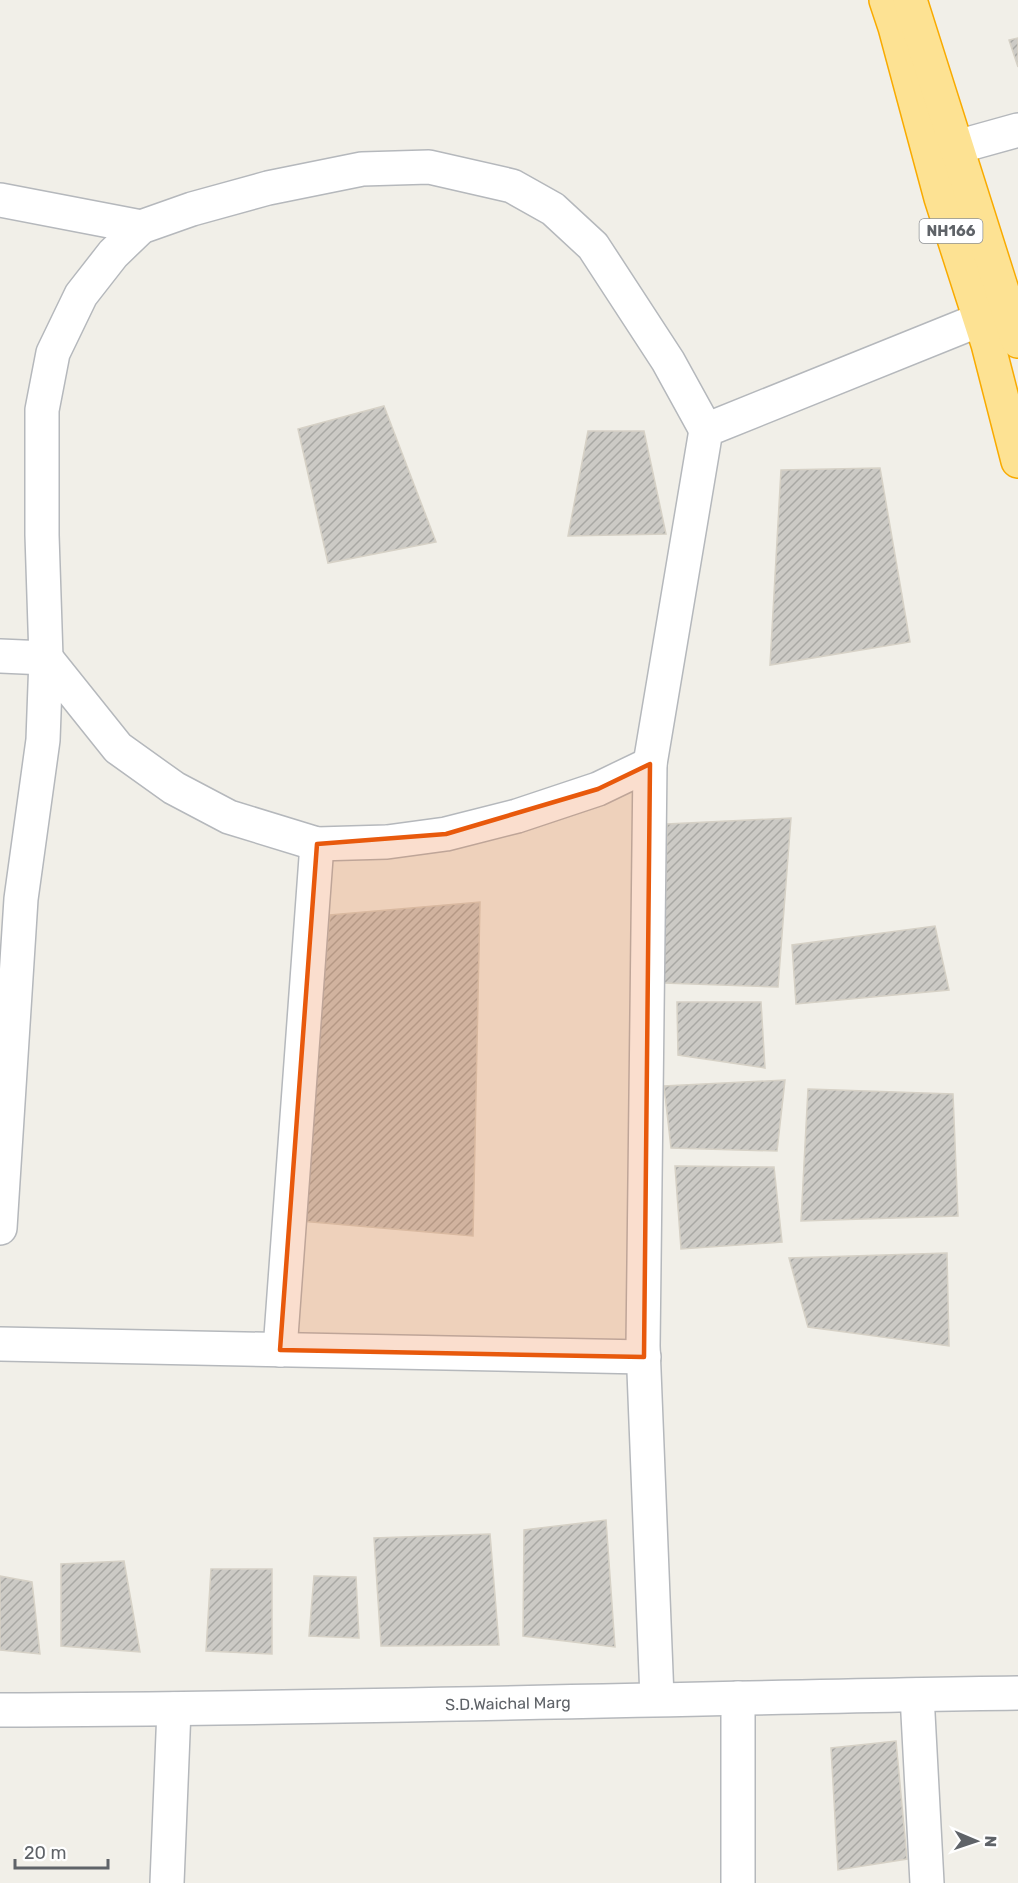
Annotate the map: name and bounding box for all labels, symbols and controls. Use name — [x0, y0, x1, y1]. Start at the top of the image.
road number: NH166 — [920, 219, 982, 243]
street label: S.D.Waichal Marg — [445, 1693, 571, 1714]
north arrow — [946, 1811, 1006, 1871]
scale bar — [15, 1832, 108, 1870]
text: N — [981, 1835, 1000, 1848]
text: 20 m — [24, 1842, 66, 1864]

